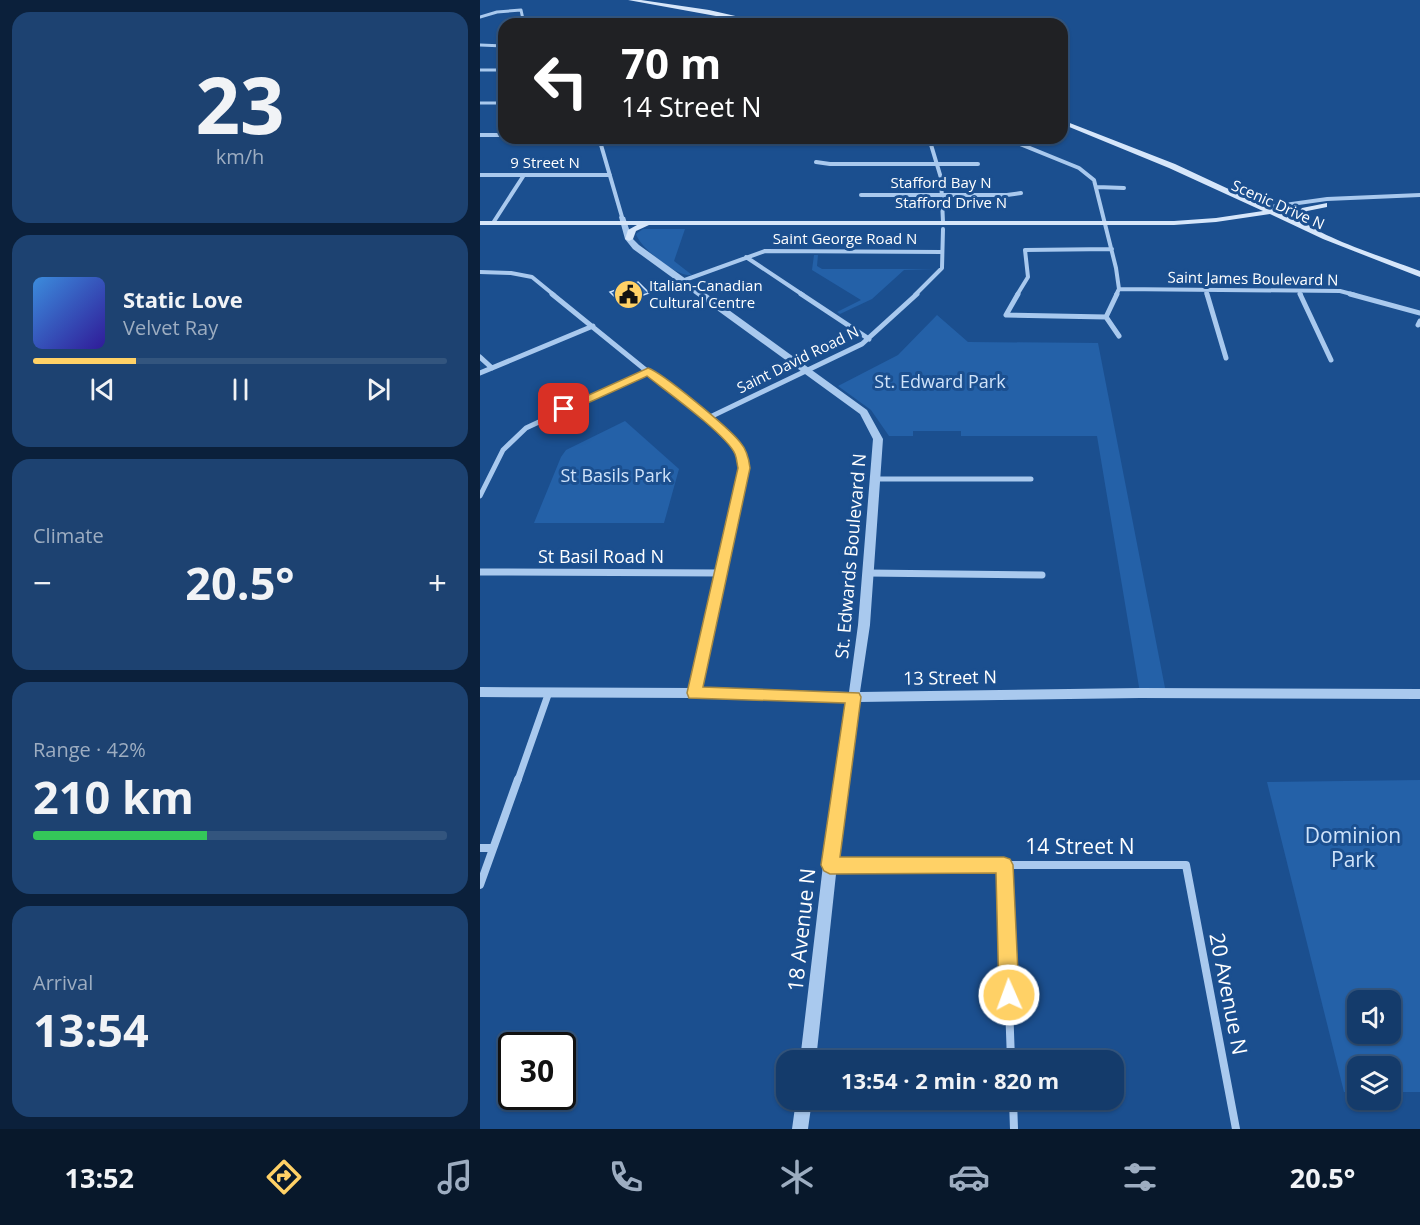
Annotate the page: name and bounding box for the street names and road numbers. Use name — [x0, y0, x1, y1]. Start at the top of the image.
street label: 9 Street N — [510, 152, 580, 172]
street label: Stafford Bay N — [891, 172, 991, 192]
street label: Scenic Drive N — [1229, 175, 1328, 234]
street label: Stafford Drive N — [895, 192, 1007, 212]
street label: Saint George Road N — [773, 228, 917, 248]
street label: Saint James Boulevard N — [1167, 267, 1339, 289]
street label: Saint David Road N — [733, 321, 862, 397]
street label: St. Edwards Boulevard N — [829, 452, 871, 660]
street label: St Basil Road N — [538, 544, 664, 568]
street label: 13 Street N — [903, 664, 997, 690]
street label: 14 Street N — [1025, 832, 1135, 860]
street label: 18 Avenue N — [781, 867, 821, 993]
street label: 20 Avenue N — [1203, 930, 1255, 1057]

